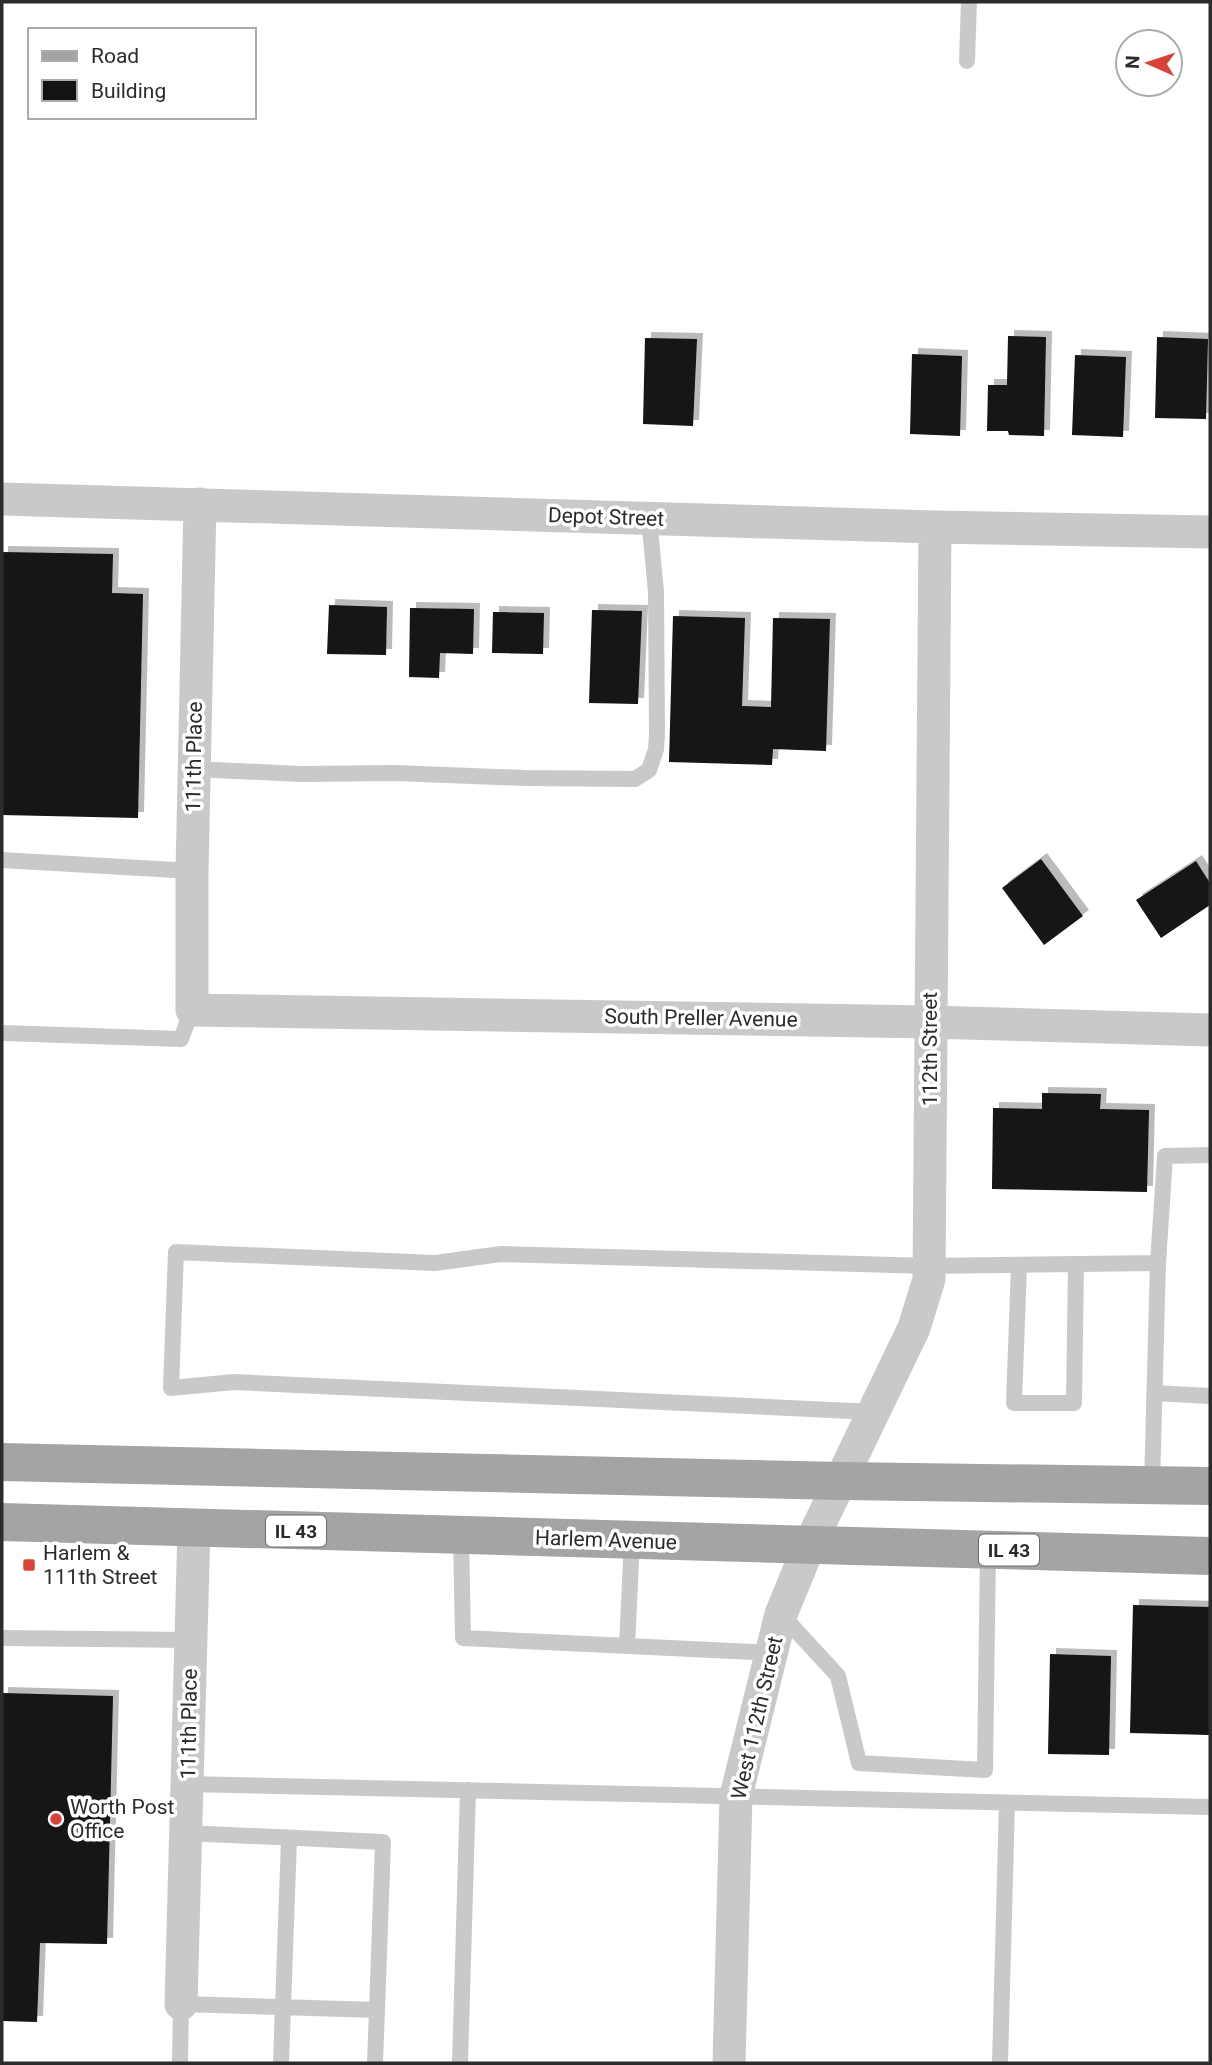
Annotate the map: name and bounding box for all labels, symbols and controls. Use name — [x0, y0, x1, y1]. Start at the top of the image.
legend — [28, 28, 256, 119]
north arrow — [1114, 28, 1184, 98]
text: Road — [91, 44, 139, 68]
text: N — [1121, 55, 1144, 69]
text: Building — [91, 79, 166, 103]
street label: Depot Street — [548, 503, 665, 531]
street label: 111th Place — [181, 701, 207, 813]
street label: 112th Street — [918, 992, 942, 1106]
street label: South Preller Avenue — [604, 1004, 798, 1032]
road number: IL 43 — [266, 1516, 326, 1546]
street label: Harlem Avenue — [535, 1526, 677, 1554]
road number: IL 43 — [979, 1534, 1039, 1566]
place label: Harlem & 111th Street — [43, 1541, 158, 1589]
marker: Harlem & 111th Street — [21, 1557, 37, 1573]
street label: West 112th Street — [727, 1634, 787, 1802]
street label: 111th Place — [176, 1668, 202, 1780]
place label: Worth Post Office — [70, 1795, 174, 1843]
marker: Worth Post Office — [48, 1811, 64, 1827]

